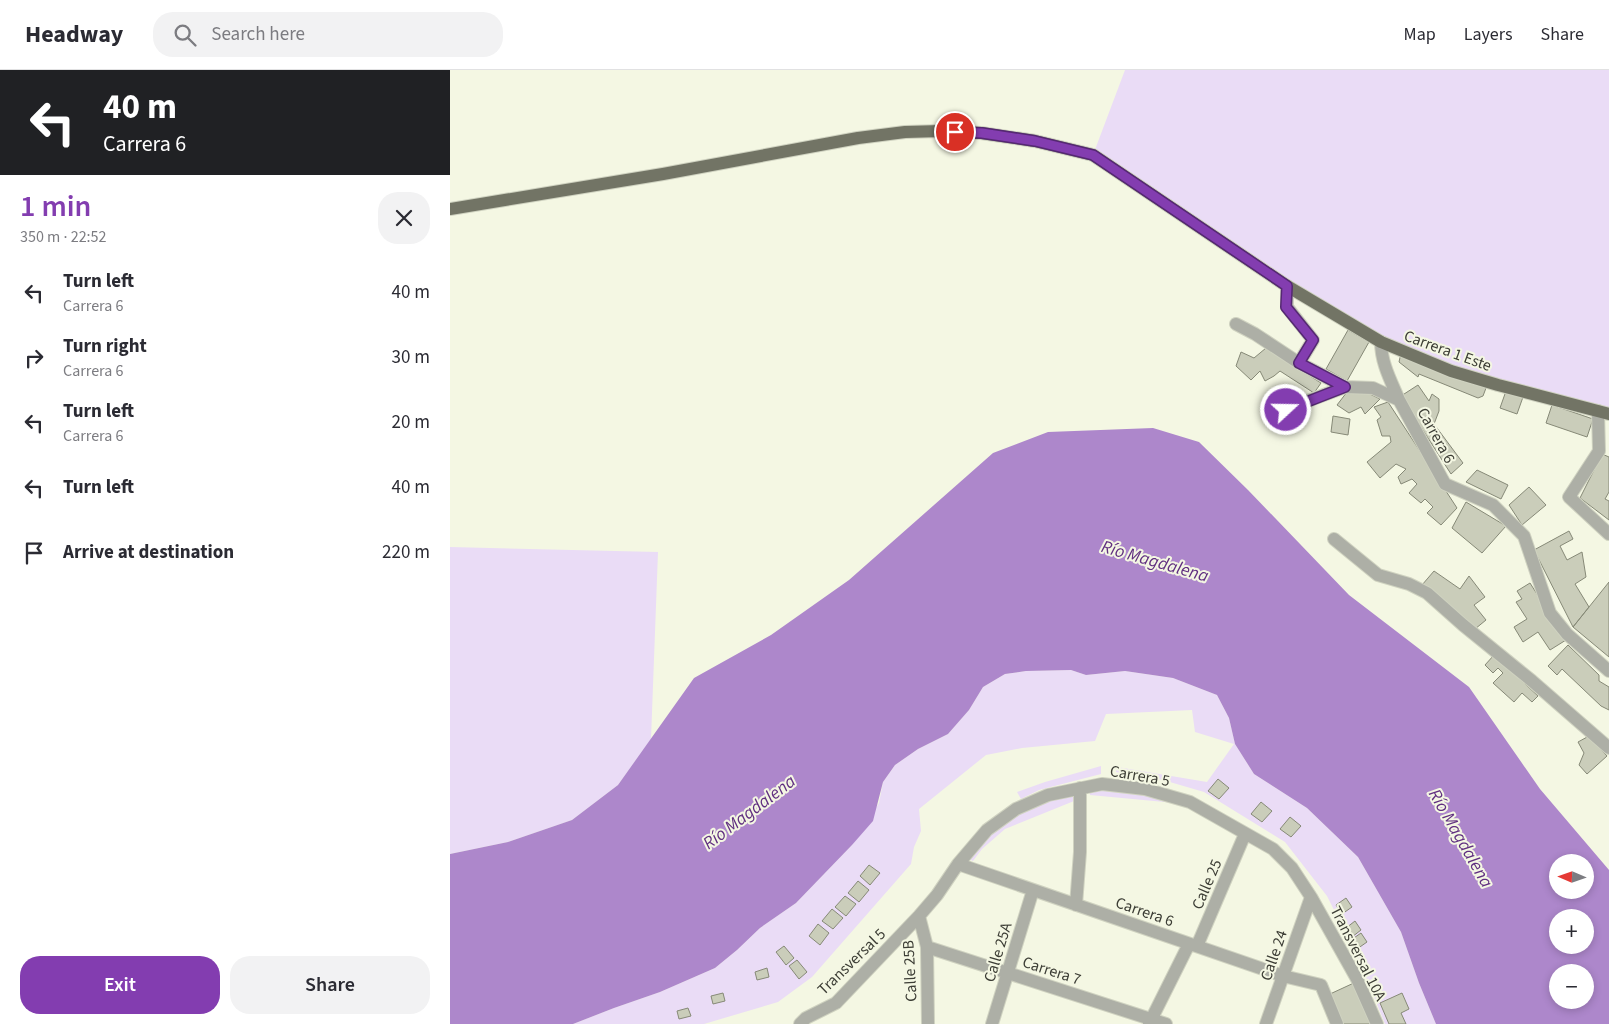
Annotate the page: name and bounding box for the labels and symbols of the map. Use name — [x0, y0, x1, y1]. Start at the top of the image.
pin — [934, 111, 976, 153]
street label: Carrera 1 Este — [1401, 325, 1495, 377]
position arrow — [1259, 383, 1311, 435]
street label: Carrera 6 — [1412, 404, 1460, 467]
water label: Río Magdalena — [1098, 534, 1212, 589]
street label: Carrera 5 — [1108, 760, 1172, 792]
water label: Río Magdalena — [698, 769, 801, 856]
water label: Río Magdalena — [1422, 784, 1499, 893]
north arrow — [1549, 854, 1594, 899]
street label: Calle 25 — [1187, 856, 1227, 913]
street label: Carrera 6 — [1112, 892, 1177, 932]
street label: Transversal 10A — [1325, 902, 1392, 1005]
street label: Calle 25A — [979, 920, 1017, 985]
street label: Transversal 5 — [813, 923, 891, 1000]
street label: Calle 24 — [1255, 927, 1293, 984]
street label: Calle 25B — [897, 940, 923, 1002]
street label: Carrera 7 — [1020, 951, 1084, 991]

